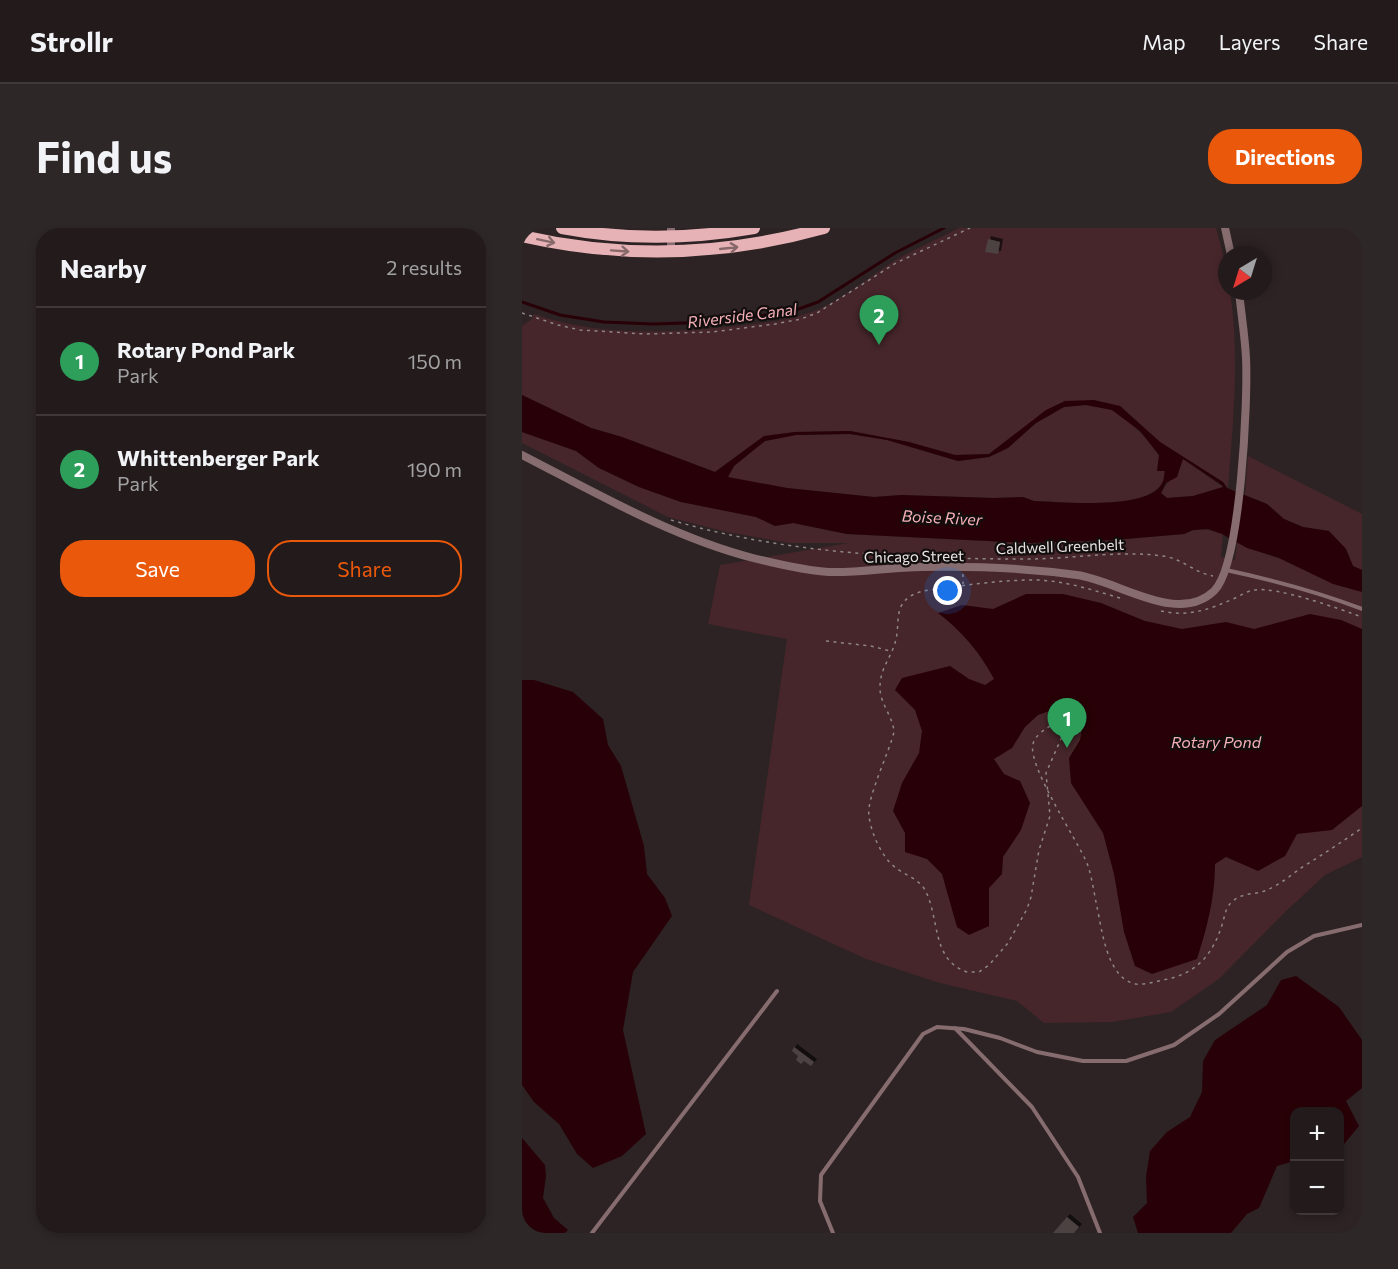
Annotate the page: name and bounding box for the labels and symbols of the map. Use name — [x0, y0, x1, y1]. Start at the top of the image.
one-way arrow — [536, 236, 555, 247]
one-way arrow — [719, 242, 739, 253]
one-way arrow — [610, 246, 630, 257]
north arrow — [1218, 246, 1272, 300]
pin: 2 — [860, 296, 898, 345]
water label: Riverside Canal — [686, 299, 799, 331]
water label: Boise River — [901, 505, 983, 529]
street label: Caldwell Greenbelt — [995, 535, 1125, 557]
street label: Chicago Street — [864, 546, 964, 566]
your location — [933, 576, 962, 605]
pin: 1 — [1048, 698, 1086, 748]
water label: Rotary Pond — [1171, 732, 1262, 751]

